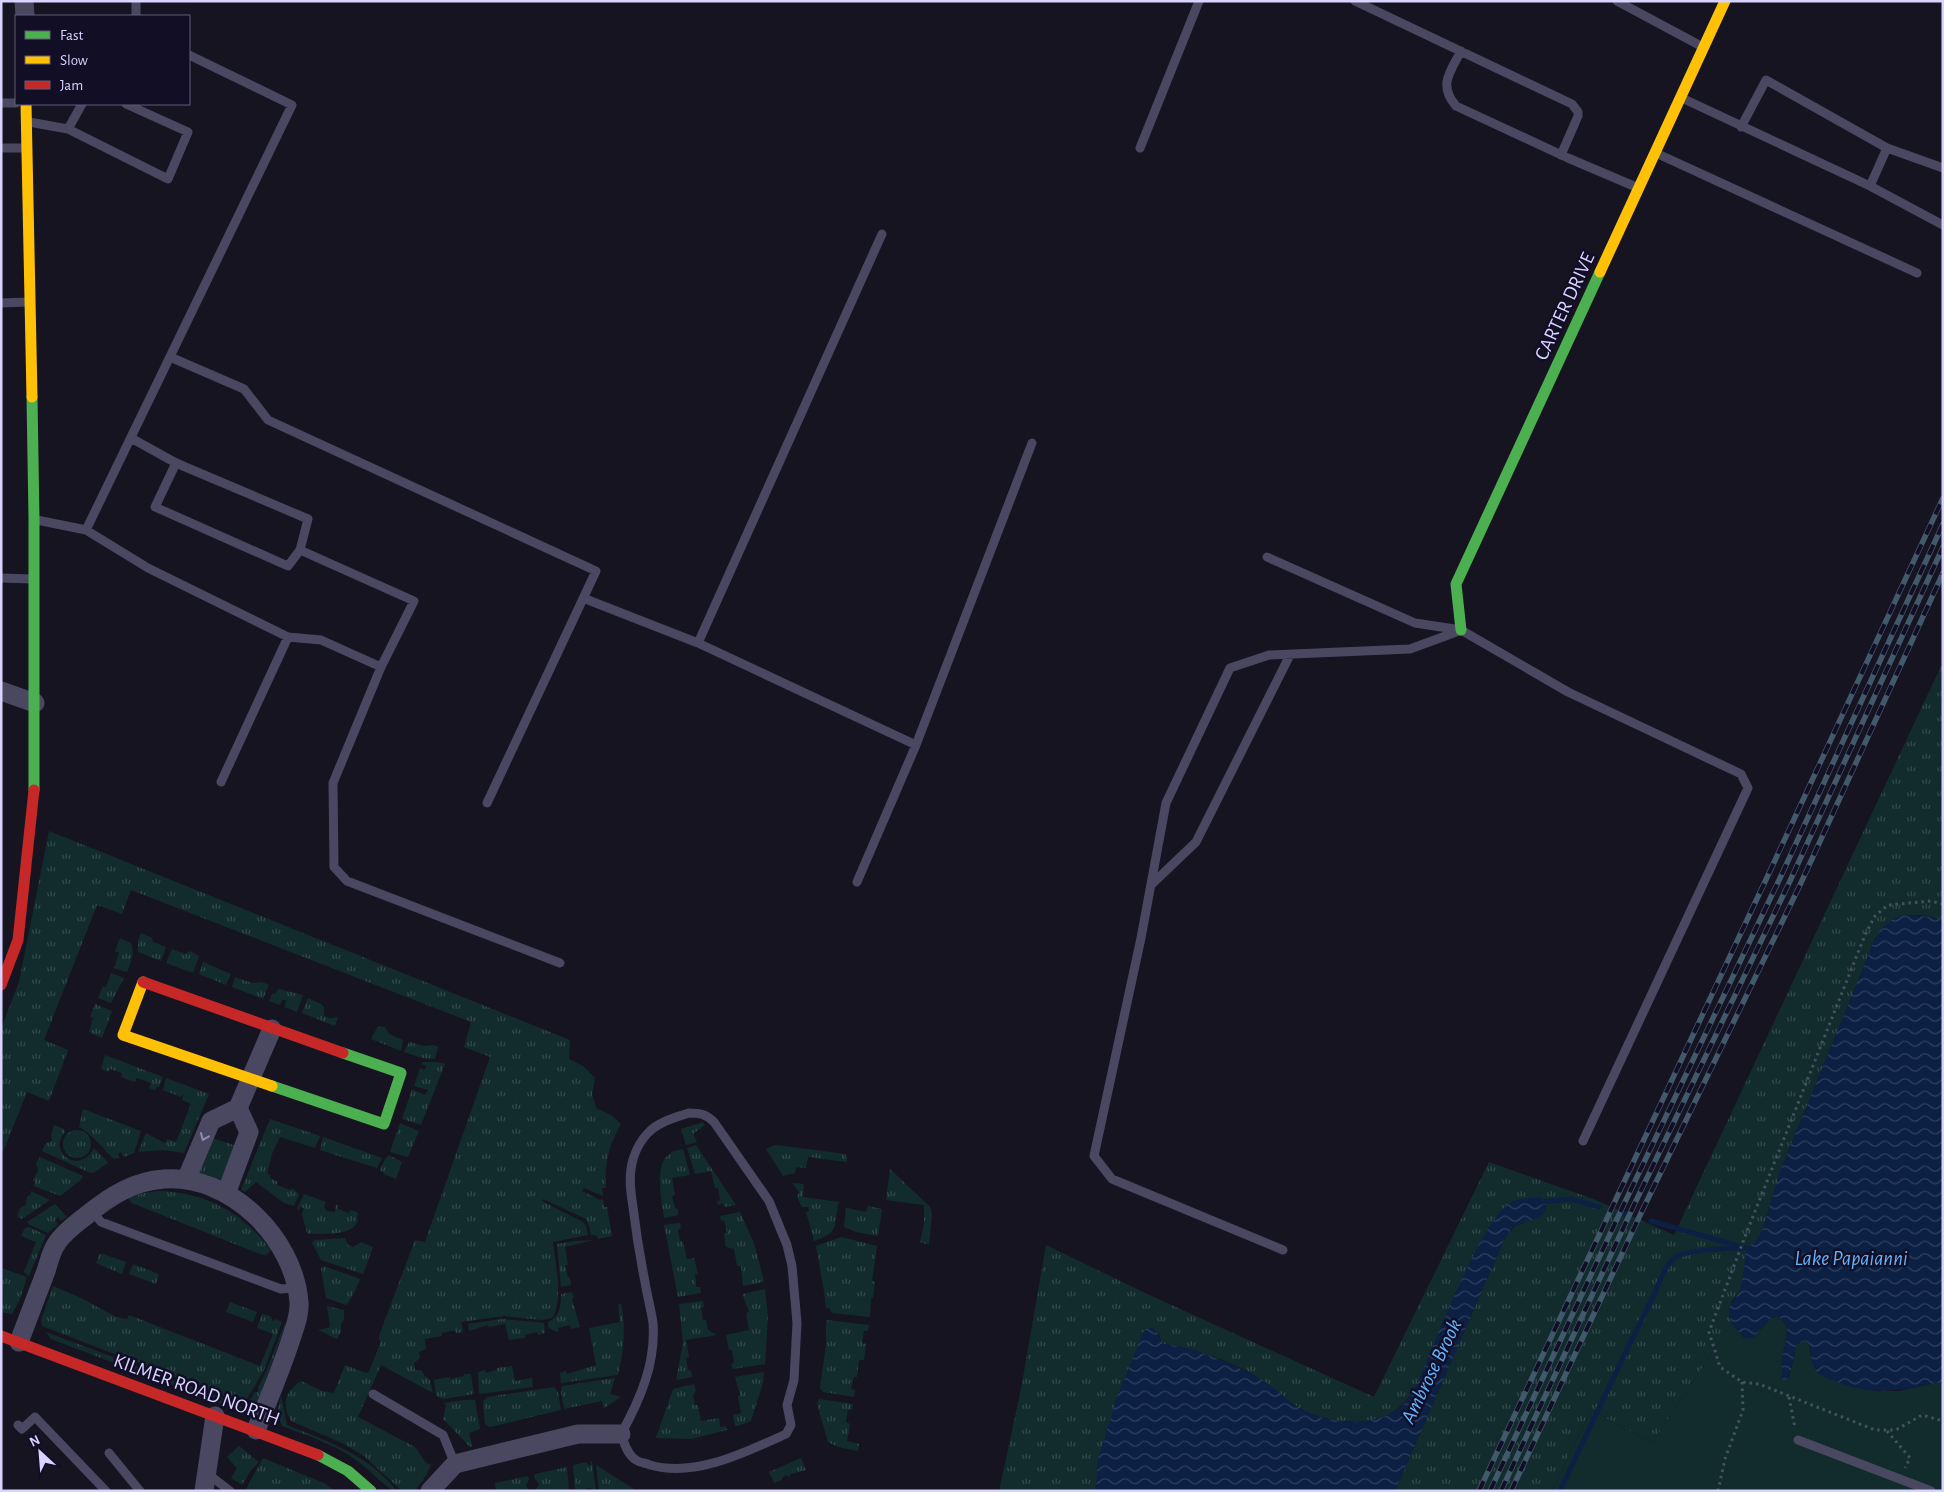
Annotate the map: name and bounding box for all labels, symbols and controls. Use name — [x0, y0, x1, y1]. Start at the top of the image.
legend — [15, 15, 190, 105]
text: Fast — [60, 28, 84, 43]
text: Slow — [60, 53, 88, 68]
text: Jam — [60, 78, 83, 93]
street label: CARTER DRIVE — [1531, 249, 1599, 363]
one-way arrow — [200, 1132, 210, 1140]
water label: Lake Papaianni — [1794, 1248, 1908, 1270]
water label: Ambrose Brook — [1397, 1315, 1466, 1428]
street label: KILMER ROAD NORTH — [111, 1351, 282, 1429]
north arrow — [15, 1427, 65, 1477]
text: N — [27, 1433, 42, 1450]

